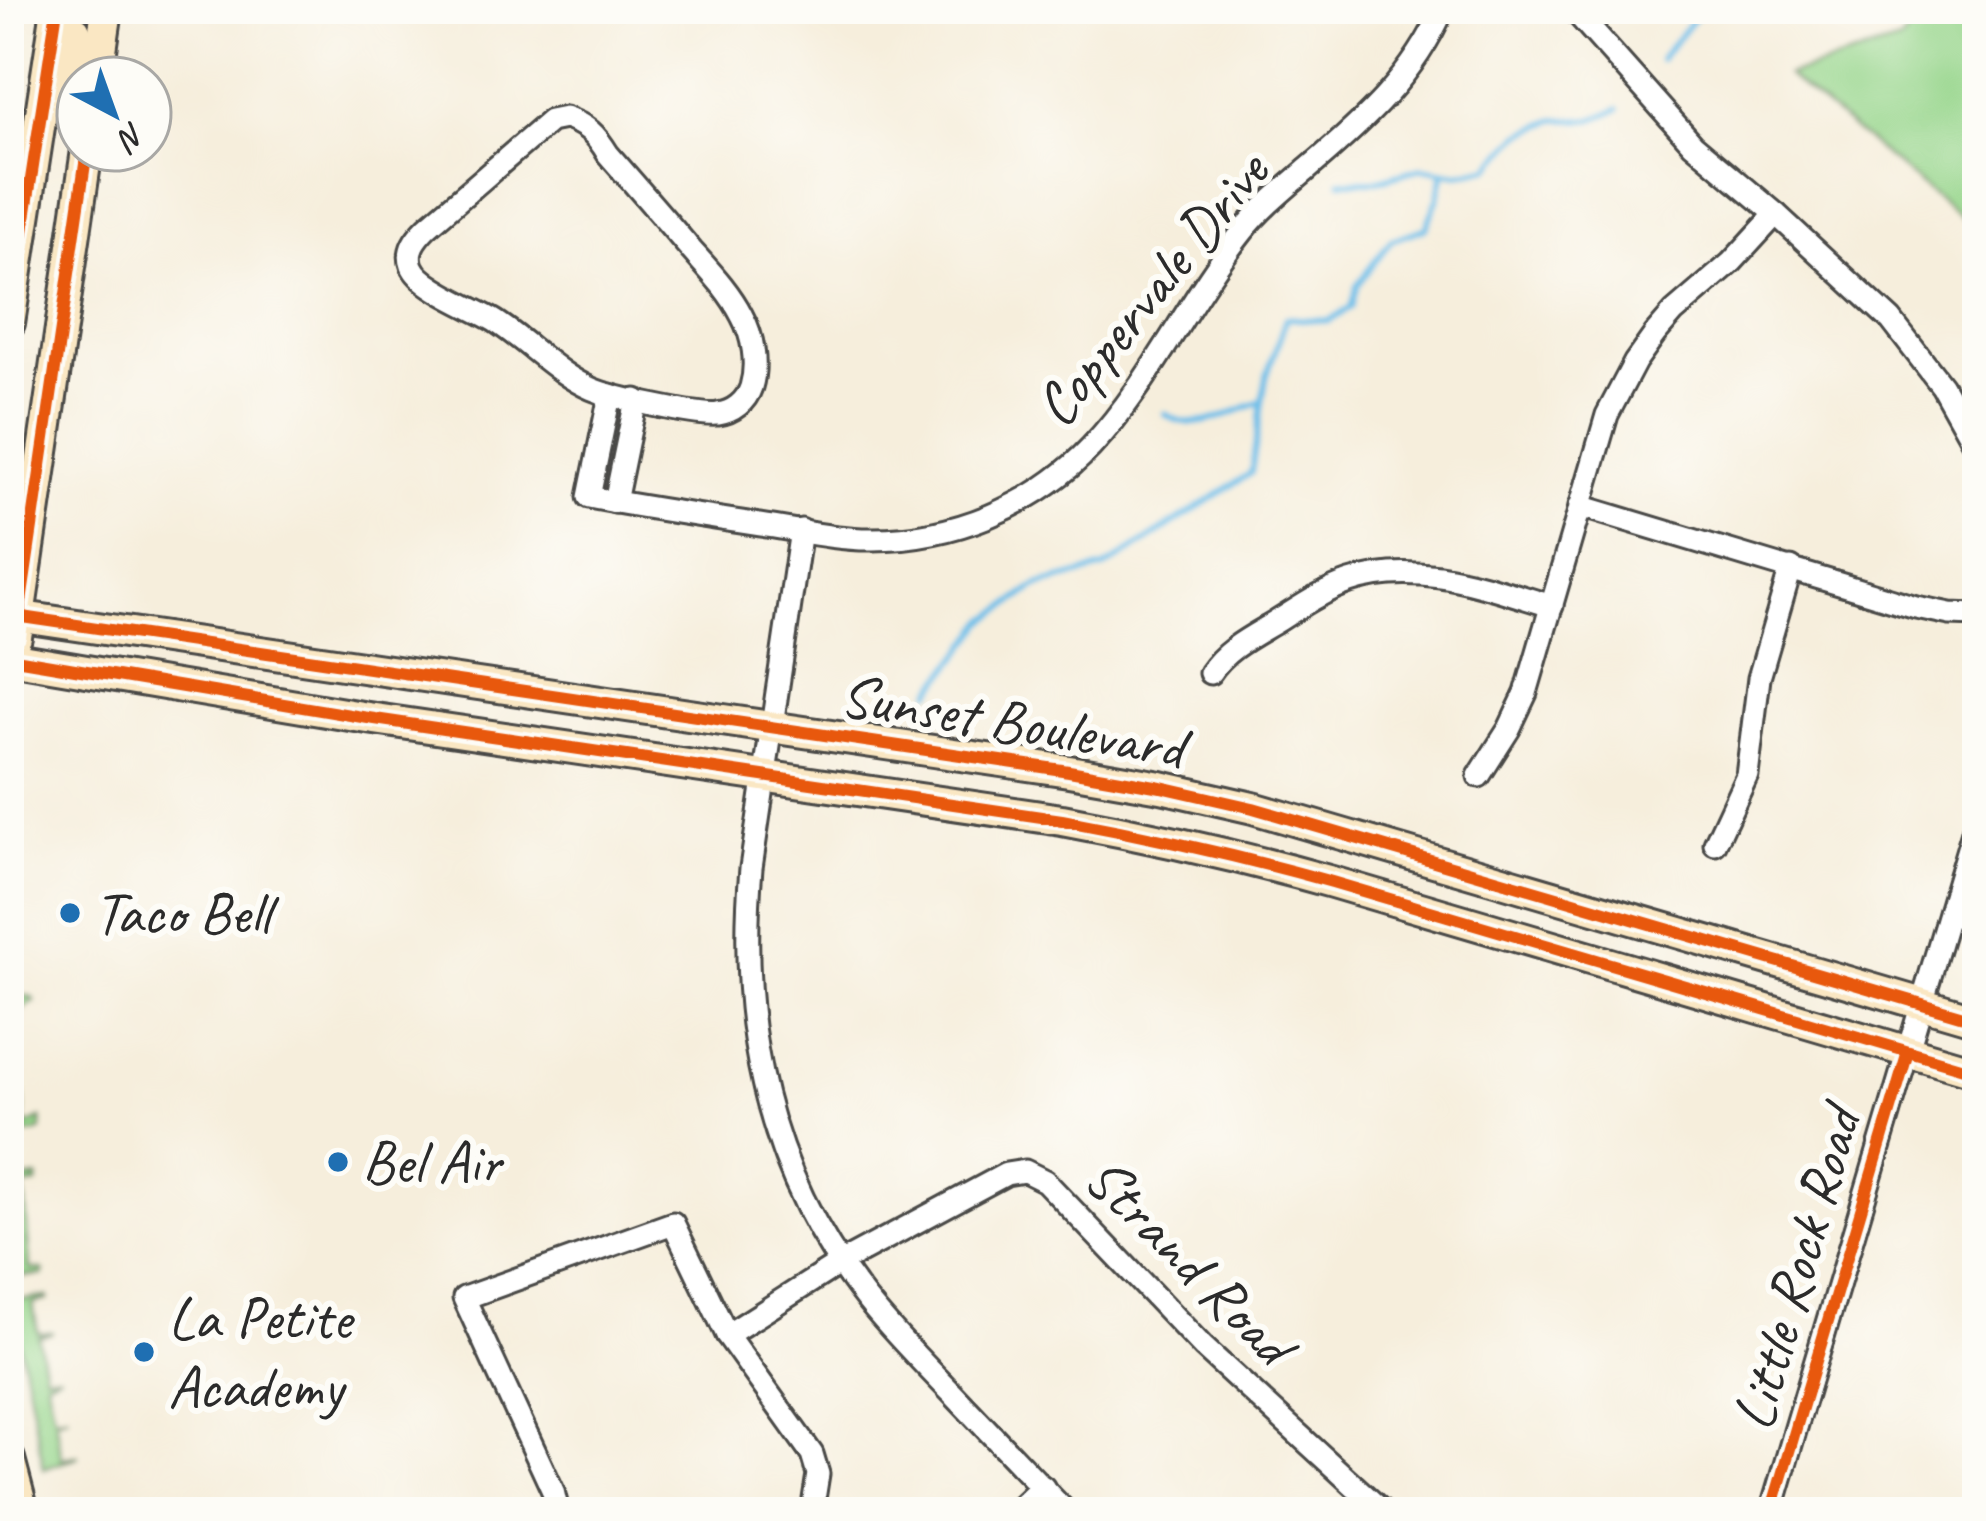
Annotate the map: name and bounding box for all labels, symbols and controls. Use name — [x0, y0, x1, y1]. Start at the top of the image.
north arrow — [54, 54, 174, 174]
text: N — [107, 113, 155, 162]
street label: Coppervale Drive — [1017, 134, 1287, 442]
street label: Sunset Boulevard — [835, 656, 1197, 787]
place label: Taco Bell — [94, 875, 280, 951]
marker: Taco Bell — [57, 900, 83, 926]
street label: Little Rock Road — [1714, 1092, 1880, 1438]
place label: Bel Air — [362, 1124, 505, 1200]
street label: Strand Road — [1069, 1140, 1315, 1386]
marker: Bel Air — [325, 1149, 351, 1175]
place label: La Petite Academy — [168, 1280, 356, 1425]
marker: La Petite Academy — [131, 1339, 157, 1365]

